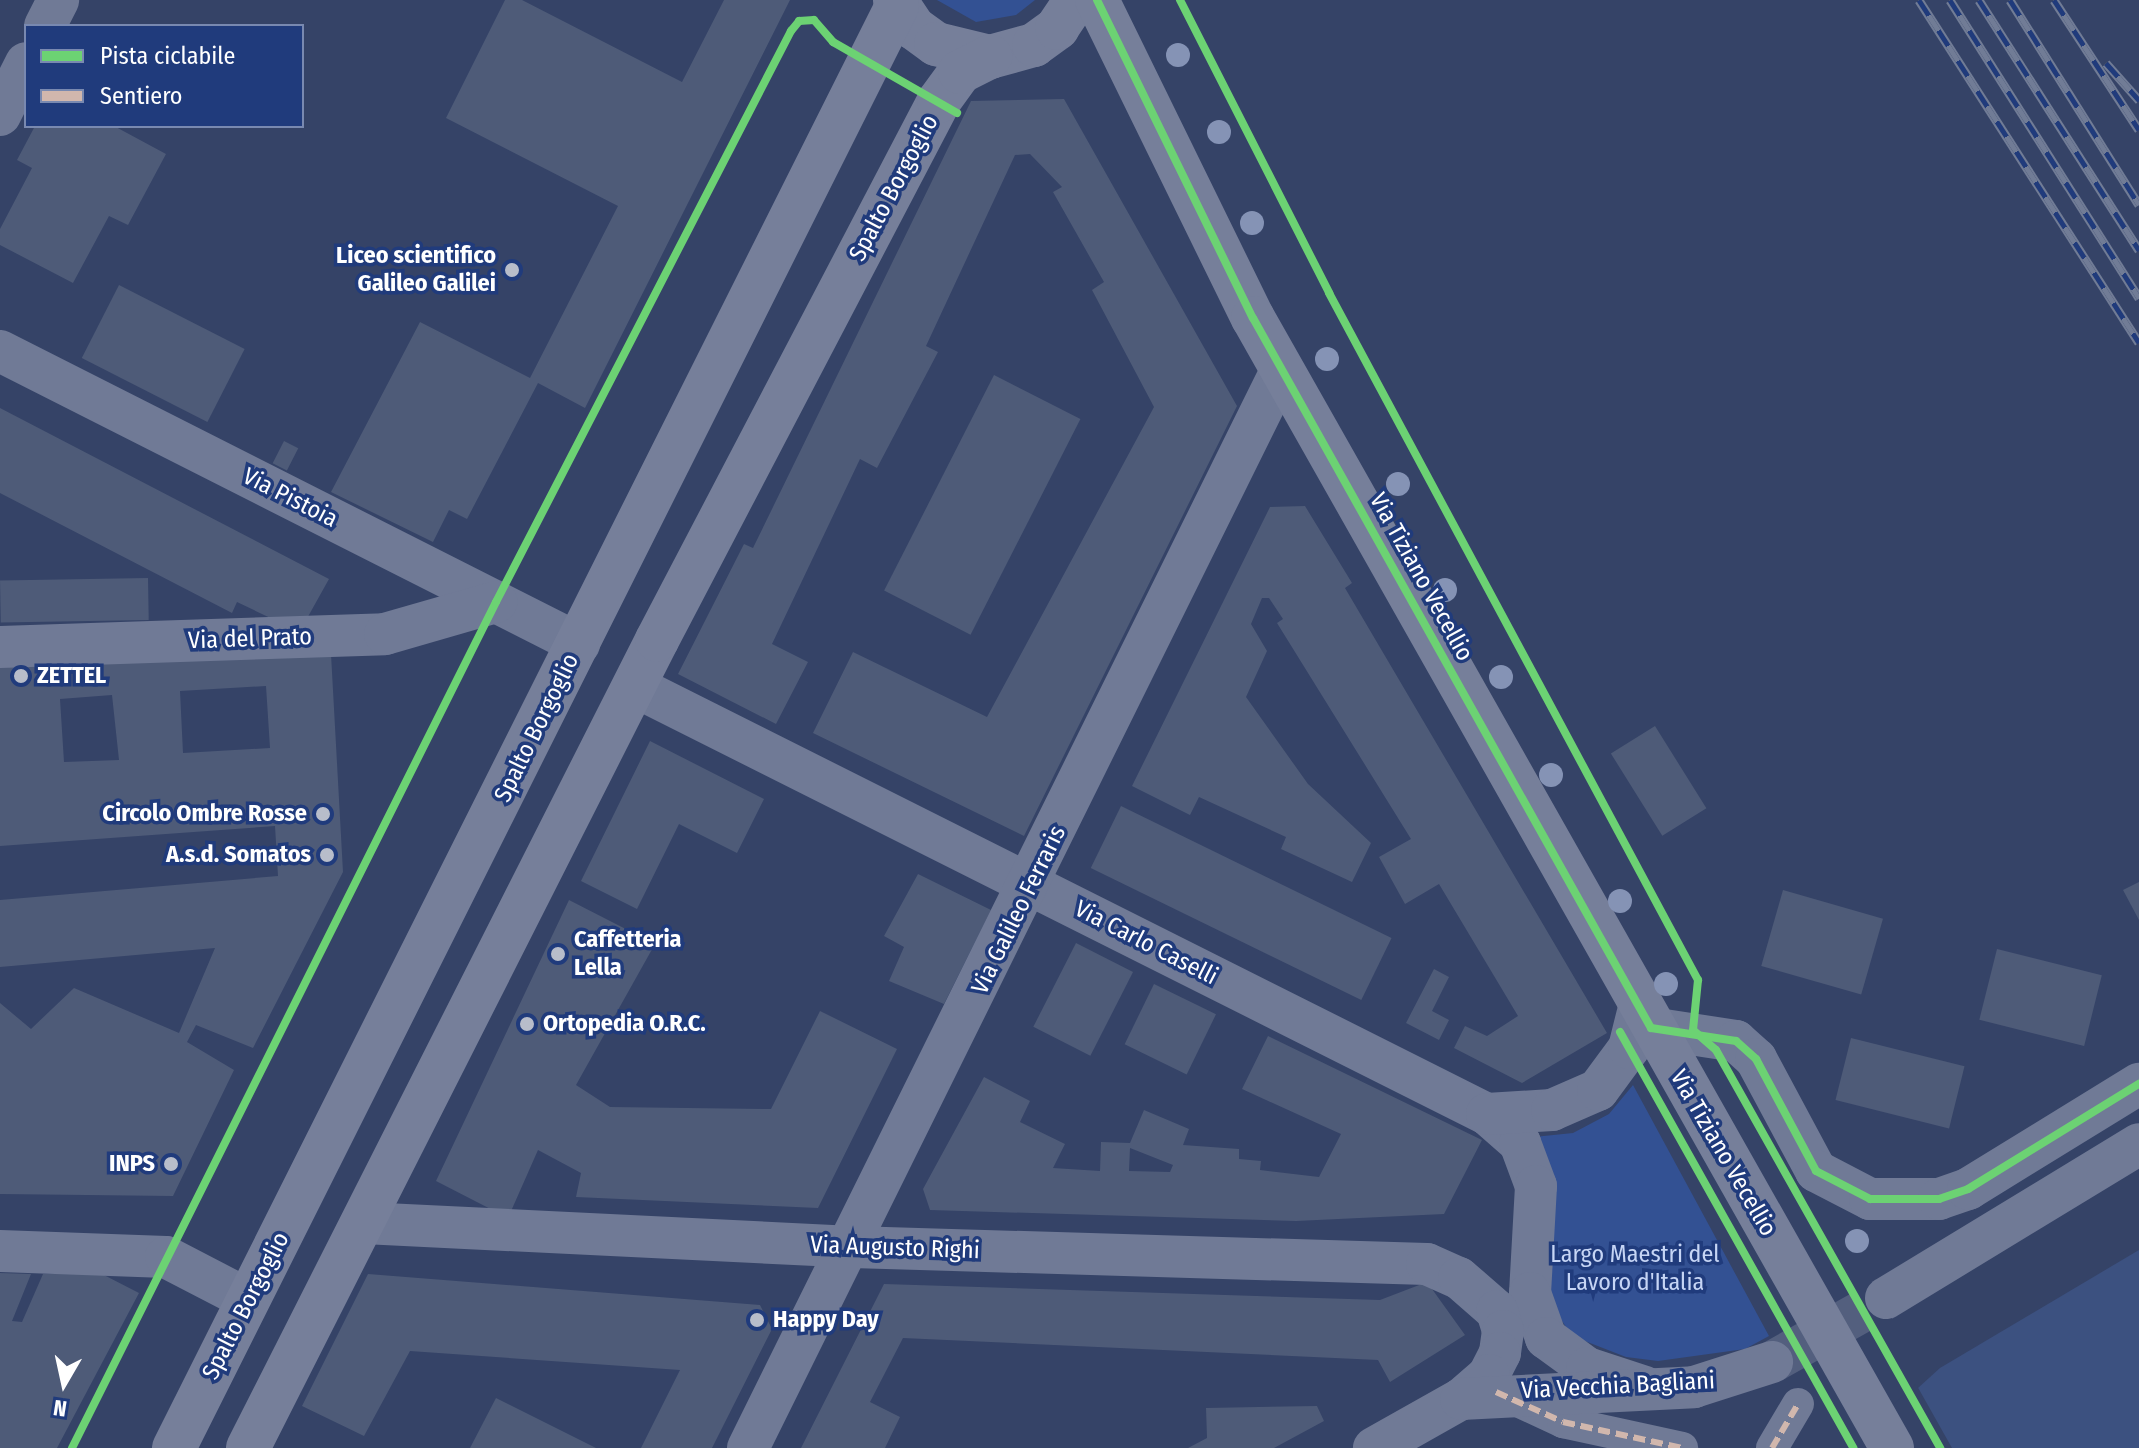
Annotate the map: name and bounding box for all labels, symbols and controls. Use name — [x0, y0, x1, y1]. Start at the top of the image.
legend — [24, 24, 304, 128]
text: Pista ciclabile — [100, 42, 235, 70]
text: Sentiero — [100, 82, 183, 110]
street label: Spalto Borgoglio — [843, 110, 945, 266]
place label: Liceo scientifico Galileo Galilei — [336, 242, 496, 298]
marker: Liceo scientifico Galileo Galilei — [503, 261, 521, 279]
street label: Via Pistoia — [238, 462, 342, 534]
street label: Via Tiziano Vecellio — [1363, 488, 1479, 666]
street label: Via del Prato — [188, 622, 312, 656]
street label: Spalto Borgoglio — [489, 649, 585, 807]
place label: ZETTEL — [37, 662, 106, 690]
marker: ZETTEL — [12, 667, 30, 685]
place label: Circolo Ombre Rosse — [102, 800, 307, 828]
marker: Circolo Ombre Rosse — [314, 805, 332, 823]
street label: Via Galileo Ferraris — [966, 821, 1072, 999]
place label: A.s.d. Somatos — [166, 841, 311, 869]
marker: A.s.d. Somatos — [318, 846, 336, 864]
street label: Via Carlo Caselli — [1070, 895, 1222, 991]
place label: Caffetteria Lella — [574, 926, 682, 982]
marker: Caffetteria Lella — [549, 945, 567, 963]
place label: Ortopedia O.R.C. — [543, 1010, 706, 1038]
marker: Ortopedia O.R.C. — [518, 1015, 536, 1033]
street label: Via Tiziano Vecellio — [1664, 1065, 1782, 1241]
place label: INPS — [109, 1150, 155, 1178]
marker: INPS — [162, 1155, 180, 1173]
street label: Spalto Borgoglio — [196, 1227, 296, 1385]
street label: Via Augusto Righi — [810, 1231, 980, 1265]
park label: Largo Maestri del Lavoro d'Italia — [1550, 1241, 1720, 1297]
place label: Happy Day — [773, 1306, 879, 1334]
marker: Happy Day — [748, 1311, 766, 1329]
north arrow — [24, 1344, 104, 1424]
street label: Via Vecchia Bagliani — [1520, 1367, 1716, 1405]
text: N — [52, 1394, 69, 1423]

